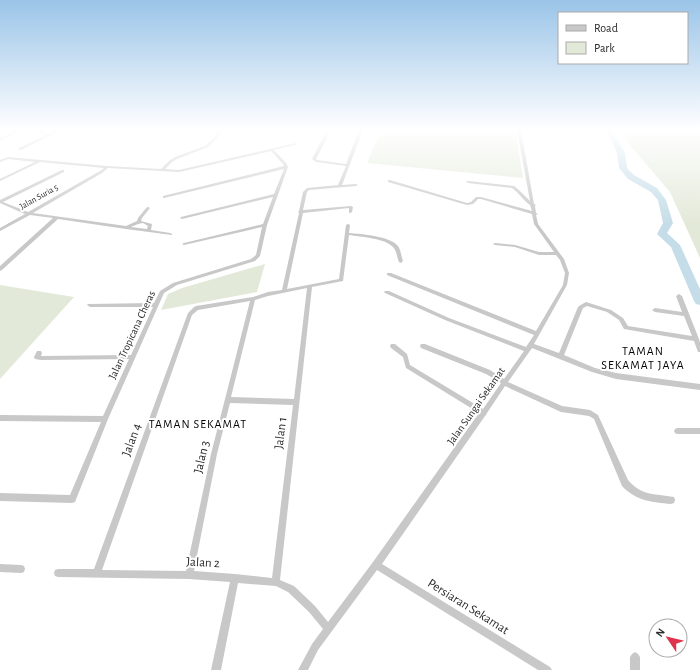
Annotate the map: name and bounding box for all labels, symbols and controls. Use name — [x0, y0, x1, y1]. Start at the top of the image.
legend — [558, 12, 688, 64]
text: Road — [594, 22, 618, 34]
text: Park — [594, 42, 615, 54]
street label: Jalan Suria 5 — [18, 183, 60, 211]
street label: Jalan Tropicana Cheras — [107, 289, 157, 381]
district label: TAMAN SEKAMAT JAYA — [601, 345, 685, 371]
street label: Jalan Sungai Sekamat — [445, 365, 507, 447]
street label: Jalan 1 — [273, 416, 289, 450]
district label: TAMAN SEKAMAT — [149, 418, 247, 430]
street label: Jalan 4 — [120, 422, 144, 458]
street label: Jalan 3 — [192, 439, 212, 475]
street label: Jalan 2 — [186, 556, 220, 570]
street label: Persiaran Sekamat — [425, 577, 511, 637]
north arrow — [648, 618, 688, 658]
text: N — [654, 626, 667, 639]

